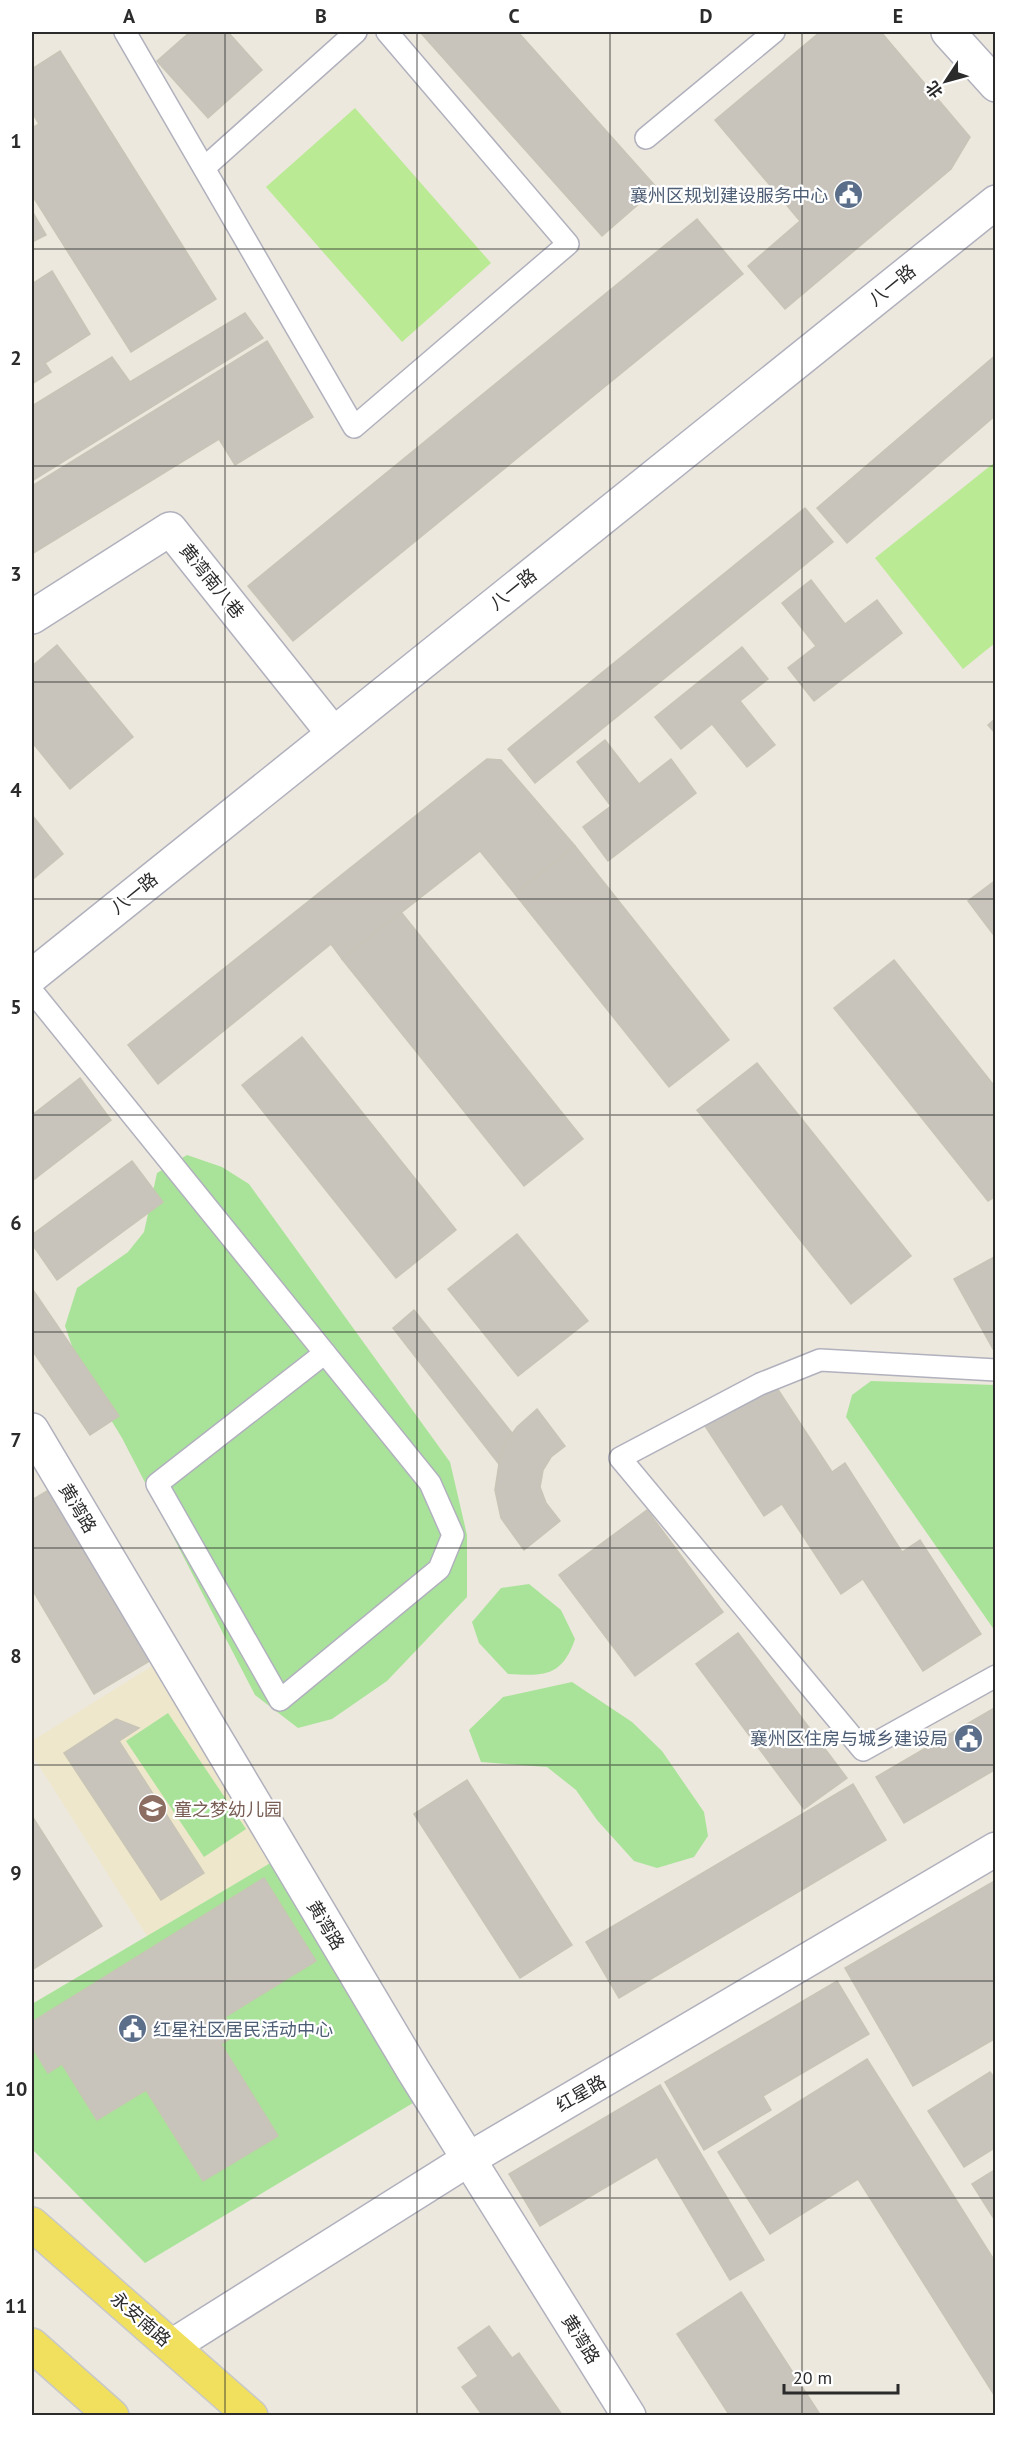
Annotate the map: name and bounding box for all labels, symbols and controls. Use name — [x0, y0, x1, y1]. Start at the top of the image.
text: A — [123, 3, 136, 29]
text: B — [315, 3, 327, 29]
text: C — [508, 3, 520, 29]
text: D — [700, 3, 713, 29]
text: E — [893, 3, 903, 29]
north arrow — [916, 51, 976, 111]
text: 北 — [921, 77, 947, 102]
text: 1 — [10, 128, 22, 154]
public building icon: 襄州区规划建设服务中心 — [833, 179, 865, 211]
place label: 襄州区规划建设服务中心 — [630, 184, 828, 207]
street label: 八一路 — [864, 259, 920, 311]
text: 2 — [10, 345, 22, 371]
street label: 黄湾南八巷 — [175, 539, 249, 623]
text: 3 — [10, 561, 22, 587]
street label: 八一路 — [485, 563, 541, 615]
text: 4 — [10, 777, 22, 803]
street label: 八一路 — [106, 867, 162, 919]
text: 5 — [10, 994, 22, 1020]
text: 6 — [10, 1210, 22, 1236]
text: 7 — [10, 1427, 22, 1453]
street label: 黄湾路 — [54, 1479, 102, 1537]
text: 8 — [10, 1643, 22, 1669]
public building icon: 襄州区住房与城乡建设局 — [953, 1722, 985, 1754]
place label: 襄州区住房与城乡建设局 — [750, 1727, 948, 1750]
school or university icon: 童之梦幼儿园 — [137, 1793, 169, 1825]
place label: 童之梦幼儿园 — [174, 1798, 282, 1821]
text: 9 — [10, 1860, 22, 1886]
street label: 黄湾路 — [302, 1896, 350, 1954]
public building icon: 红星社区居民活动中心 — [116, 2013, 148, 2045]
place label: 红星社区居民活动中心 — [153, 2018, 333, 2041]
street label: 红星路 — [552, 2070, 610, 2116]
text: 10 — [5, 2076, 27, 2102]
street label: 永安南路 — [106, 2287, 176, 2351]
text: 11 — [5, 2293, 27, 2319]
street label: 黄湾路 — [557, 2310, 605, 2368]
scale bar — [784, 2357, 898, 2395]
text: 20 m — [793, 2366, 832, 2389]

